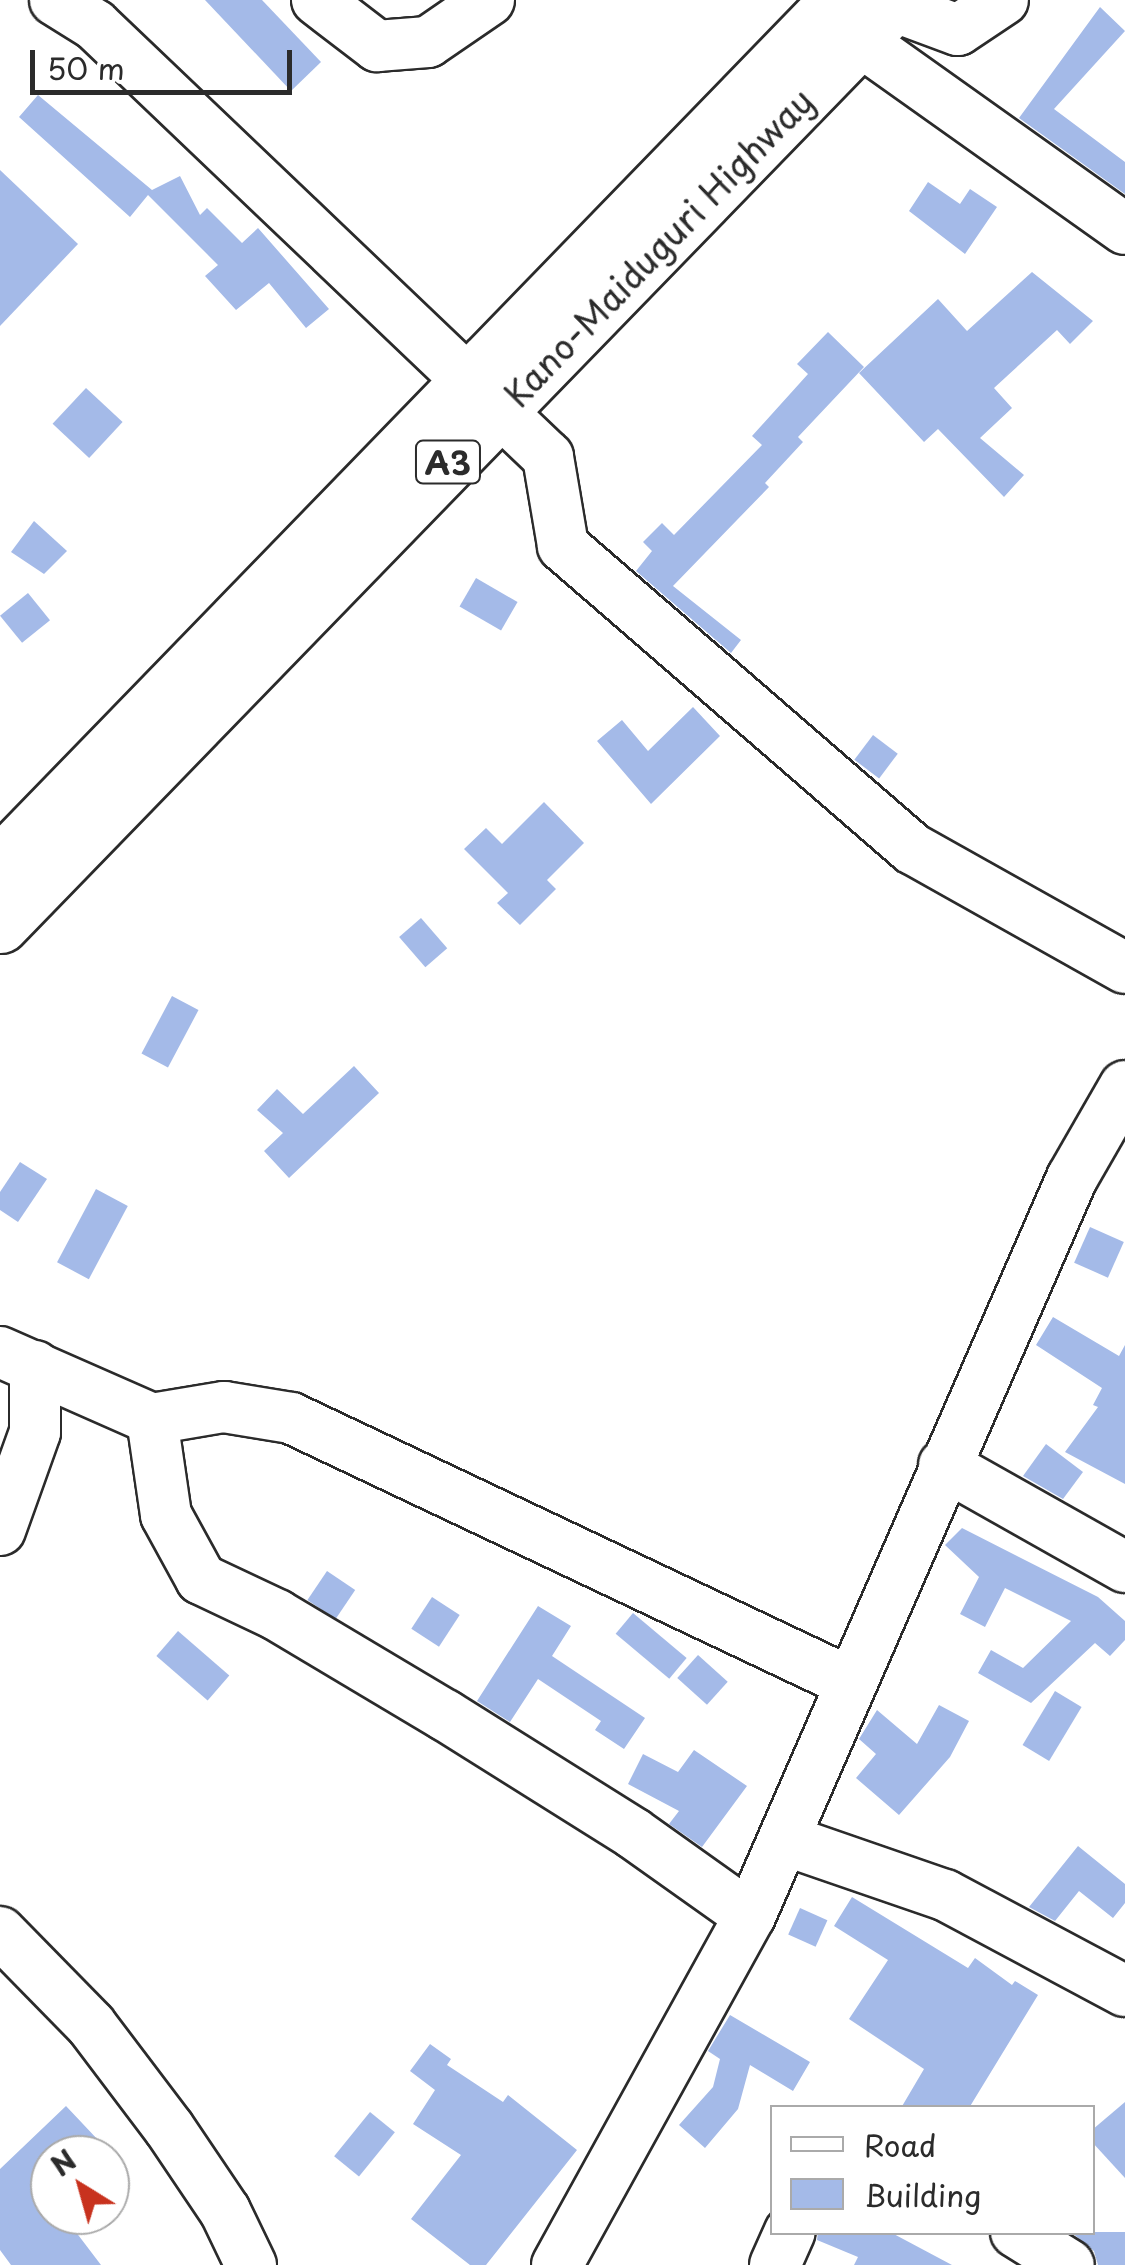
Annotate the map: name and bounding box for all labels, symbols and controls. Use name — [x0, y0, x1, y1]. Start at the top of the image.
scale bar — [35, 30, 298, 92]
text: 50 m — [47, 45, 125, 90]
street label: Kano-Maiduguri Highway — [495, 79, 821, 415]
road number: A3 — [413, 435, 483, 489]
legend — [770, 2105, 1095, 2235]
text: Road — [864, 2122, 937, 2167]
north arrow — [30, 2135, 130, 2235]
text: N — [41, 2138, 85, 2186]
text: Building — [864, 2172, 981, 2217]

